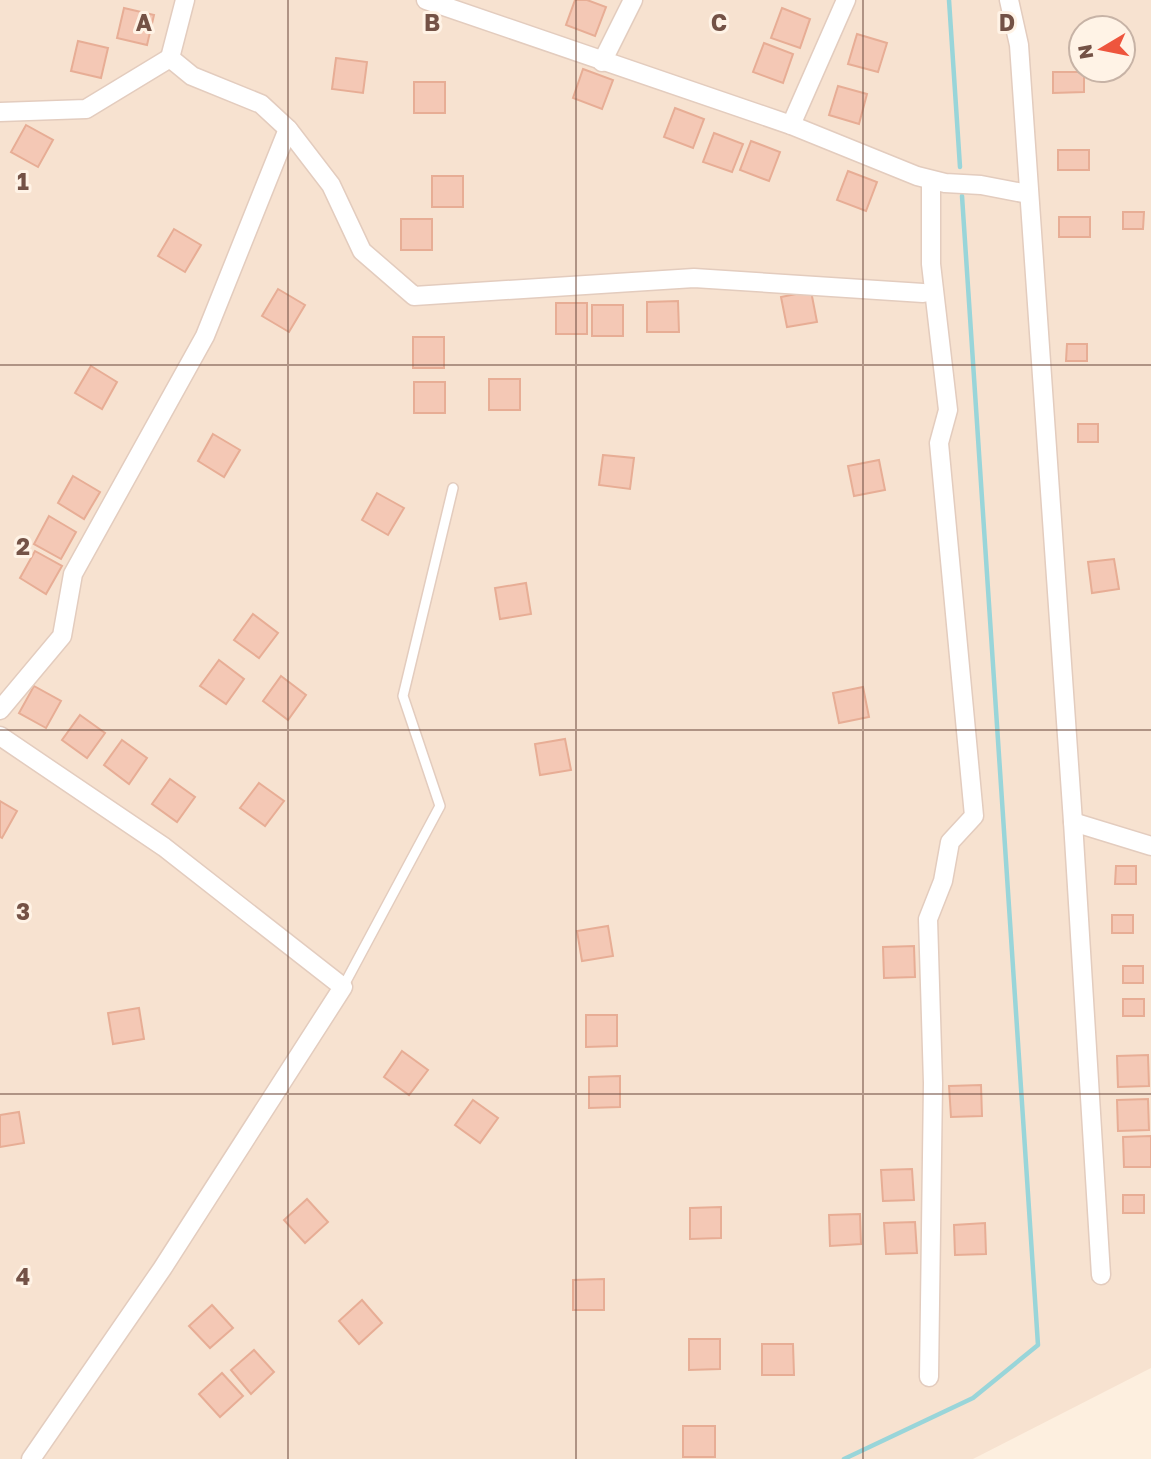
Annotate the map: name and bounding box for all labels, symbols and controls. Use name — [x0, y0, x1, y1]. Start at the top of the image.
text: A — [136, 8, 153, 36]
text: B — [424, 8, 440, 36]
text: C — [711, 8, 727, 36]
text: D — [999, 8, 1015, 36]
north arrow — [1067, 14, 1137, 84]
text: N — [1072, 43, 1097, 61]
text: 1 — [17, 167, 29, 195]
text: 2 — [16, 532, 30, 560]
text: 3 — [16, 897, 30, 925]
text: 4 — [16, 1262, 30, 1290]

